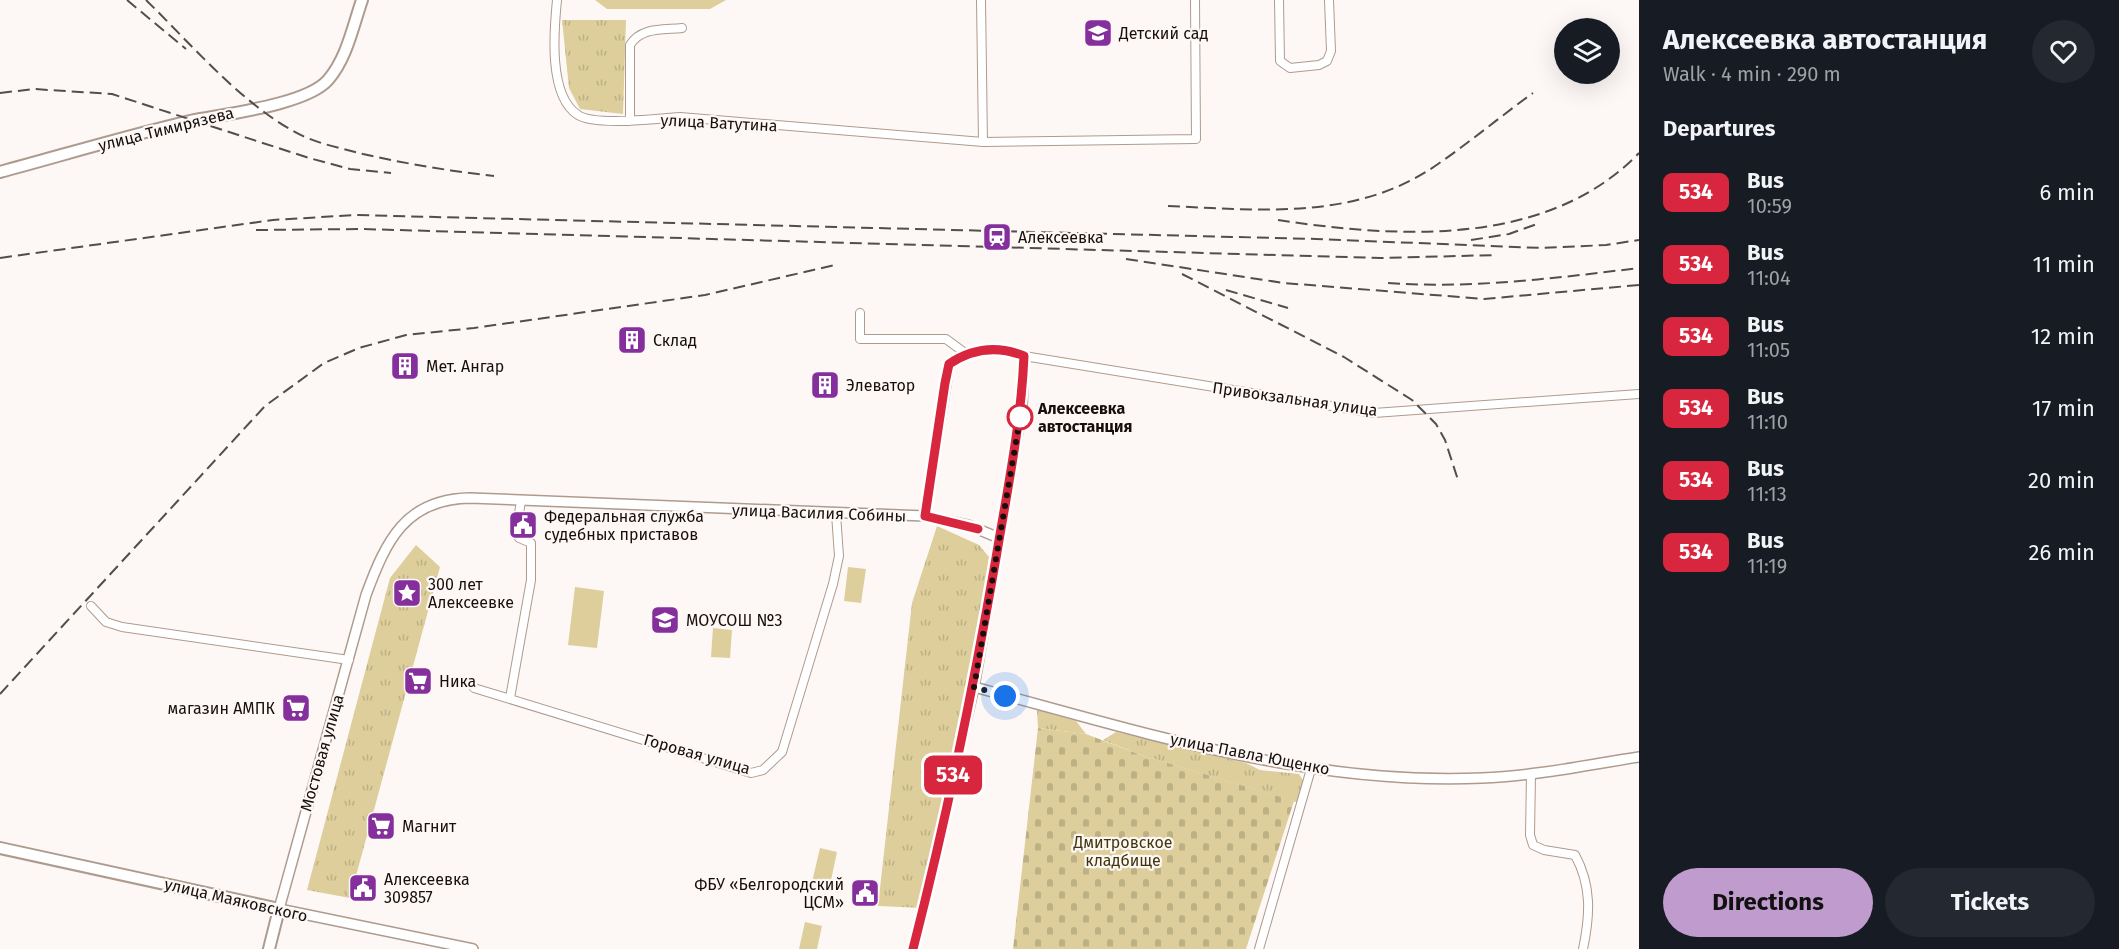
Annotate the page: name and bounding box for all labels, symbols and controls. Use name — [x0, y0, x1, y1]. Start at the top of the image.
school or university icon: Детский сад — [1082, 17, 1114, 49]
map controls — [1554, 18, 1620, 84]
button: layers — [1554, 18, 1620, 84]
button: heart — [2032, 20, 2095, 83]
text: Алексеевка автостанция — [1663, 23, 1987, 56]
place label: Детский сад — [1118, 24, 1208, 43]
text: Walk · 4 min · 290 m — [1663, 62, 1841, 86]
street label: улица Тимирязева — [96, 103, 236, 155]
street label: улица Ватутина — [660, 110, 778, 136]
text: Departures — [1663, 115, 1775, 142]
text: Bus — [1747, 167, 1784, 194]
text: 534 — [1679, 179, 1713, 205]
text: 6 min — [2039, 179, 2095, 206]
text: 10:59 — [1747, 194, 1792, 218]
station icon: Алексеевка — [981, 221, 1013, 253]
place label: Алексеевка — [1018, 228, 1104, 247]
text: Bus — [1747, 239, 1784, 266]
text: 534 — [1679, 251, 1713, 277]
text: 11 min — [2032, 251, 2095, 278]
text: 11:04 — [1747, 266, 1791, 290]
text: Bus — [1747, 311, 1784, 338]
text: 534 — [1679, 323, 1713, 349]
text: 12 min — [2031, 323, 2095, 350]
building icon: Склад — [616, 324, 648, 356]
place label: Склад — [653, 331, 697, 350]
text: 11:05 — [1747, 338, 1790, 362]
building icon: Мет. Ангар — [389, 350, 421, 382]
place label: Мет. Ангар — [426, 357, 504, 376]
building icon: Элеватор — [809, 369, 841, 401]
place label: Элеватор — [846, 376, 915, 395]
street label: Привокзальная улица — [1211, 378, 1379, 420]
text: Bus — [1747, 383, 1784, 410]
text: 534 — [1679, 395, 1713, 421]
text: 17 min — [2032, 395, 2095, 422]
place label: Алексеевка автостанция — [1037, 399, 1132, 436]
marker: Алексеевка автостанция — [1007, 404, 1033, 430]
text: 11:10 — [1747, 410, 1788, 434]
text: Bus — [1747, 455, 1784, 482]
text: 534 — [1679, 467, 1713, 493]
text: 20 min — [2028, 467, 2095, 494]
text: 11:13 — [1747, 482, 1787, 506]
street label: улица Василия Собины — [731, 500, 907, 526]
place label: Федеральная служба судебных приставов — [544, 507, 704, 544]
public building icon: Федеральная служба судебных приставов — [507, 509, 539, 541]
text: Bus — [1747, 527, 1784, 554]
text: 534 — [1679, 539, 1713, 565]
text: 26 min — [2029, 539, 2095, 566]
text: 11:19 — [1747, 554, 1787, 578]
place label: 300 лет Алексеевке — [428, 575, 514, 612]
place icon: 300 лет Алексеевке — [391, 577, 423, 609]
school or university icon: МОУСОШ №3 — [649, 604, 681, 636]
place label: МОУСОШ №3 — [686, 611, 782, 630]
supermarket icon: Ника — [402, 665, 434, 697]
place label: Ника — [439, 672, 476, 691]
your location — [990, 681, 1020, 711]
supermarket icon: магазин АМПК — [280, 692, 312, 724]
street label: Мостовая улица — [296, 692, 348, 814]
place label: магазин АМПК — [167, 699, 276, 718]
street label: улица Павла Ющенко — [1169, 729, 1331, 779]
street label: Горовая улица — [642, 730, 752, 778]
line badge: 534 — [918, 756, 988, 794]
text: 534 — [936, 762, 970, 788]
supermarket icon: Магнит — [365, 810, 397, 842]
place label: Магнит — [402, 817, 457, 836]
park label: Дмитровское кладбище — [1072, 833, 1173, 870]
button: Directions — [1663, 868, 1873, 937]
button: Tickets — [1885, 868, 2095, 937]
place label: Алексеевка 309857 — [384, 870, 470, 907]
public building icon: Алексеевка 309857 — [347, 872, 379, 904]
street label: улица Маяковского — [163, 874, 309, 926]
place label: ФБУ «Белгородский ЦСМ» — [694, 875, 844, 912]
public building icon: ФБУ «Белгородский ЦСМ» — [849, 877, 881, 909]

